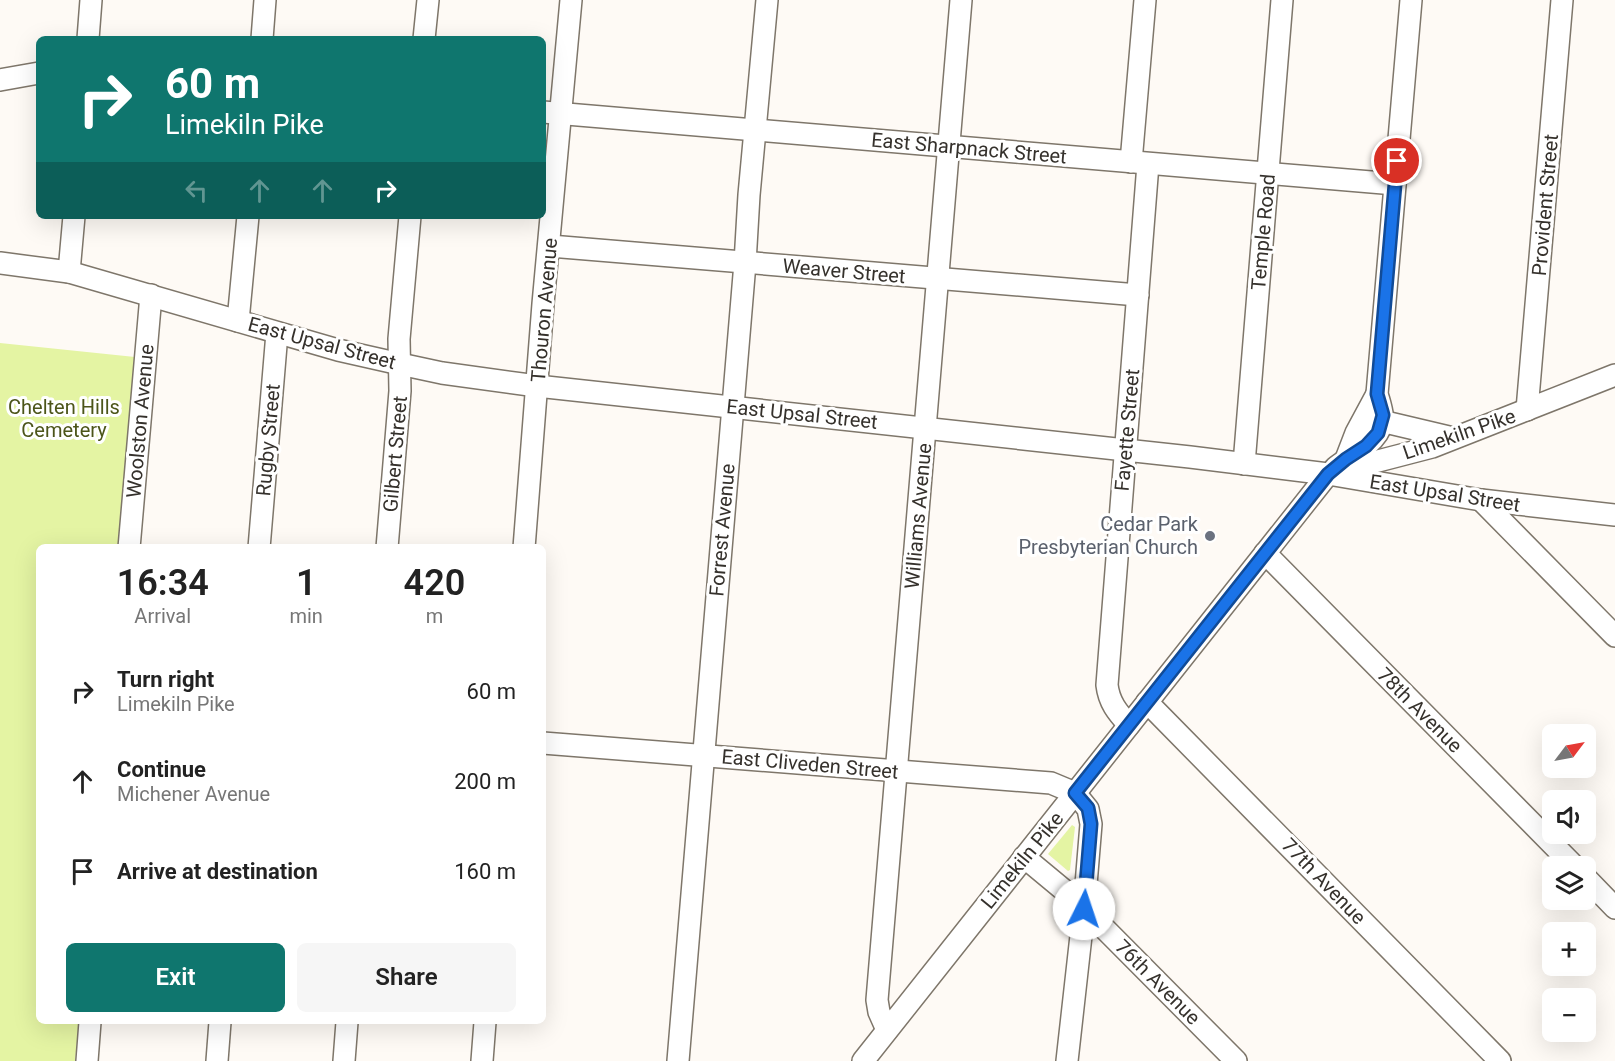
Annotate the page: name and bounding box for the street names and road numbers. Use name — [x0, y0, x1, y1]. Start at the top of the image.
street label: East Sharpnack Street — [870, 127, 1068, 169]
street label: Provident Street — [1527, 133, 1563, 277]
street label: Temple Road — [1246, 173, 1280, 291]
street label: Thouron Avenue — [526, 237, 562, 383]
street label: Weaver Street — [781, 254, 907, 288]
street label: East Upsal Street — [245, 312, 399, 374]
street label: Woolston Avenue — [121, 343, 159, 499]
street label: Fayette Street — [1110, 368, 1144, 492]
street label: Rugby Street — [251, 383, 285, 497]
street label: East Upsal Street — [725, 394, 879, 434]
street label: Gilbert Street — [378, 395, 412, 513]
street label: Limekiln Pike — [1399, 403, 1519, 465]
street label: Williams Avenue — [900, 442, 936, 590]
street label: Forrest Avenue — [704, 462, 740, 598]
street label: East Upsal Street — [1368, 469, 1522, 517]
street label: 78th Avenue — [1372, 662, 1468, 758]
street label: East Cliveden Street — [720, 744, 900, 784]
street label: Limekiln Pike — [976, 807, 1068, 913]
street label: 77th Avenue — [1277, 833, 1371, 929]
street label: 76th Avenue — [1110, 934, 1206, 1030]

